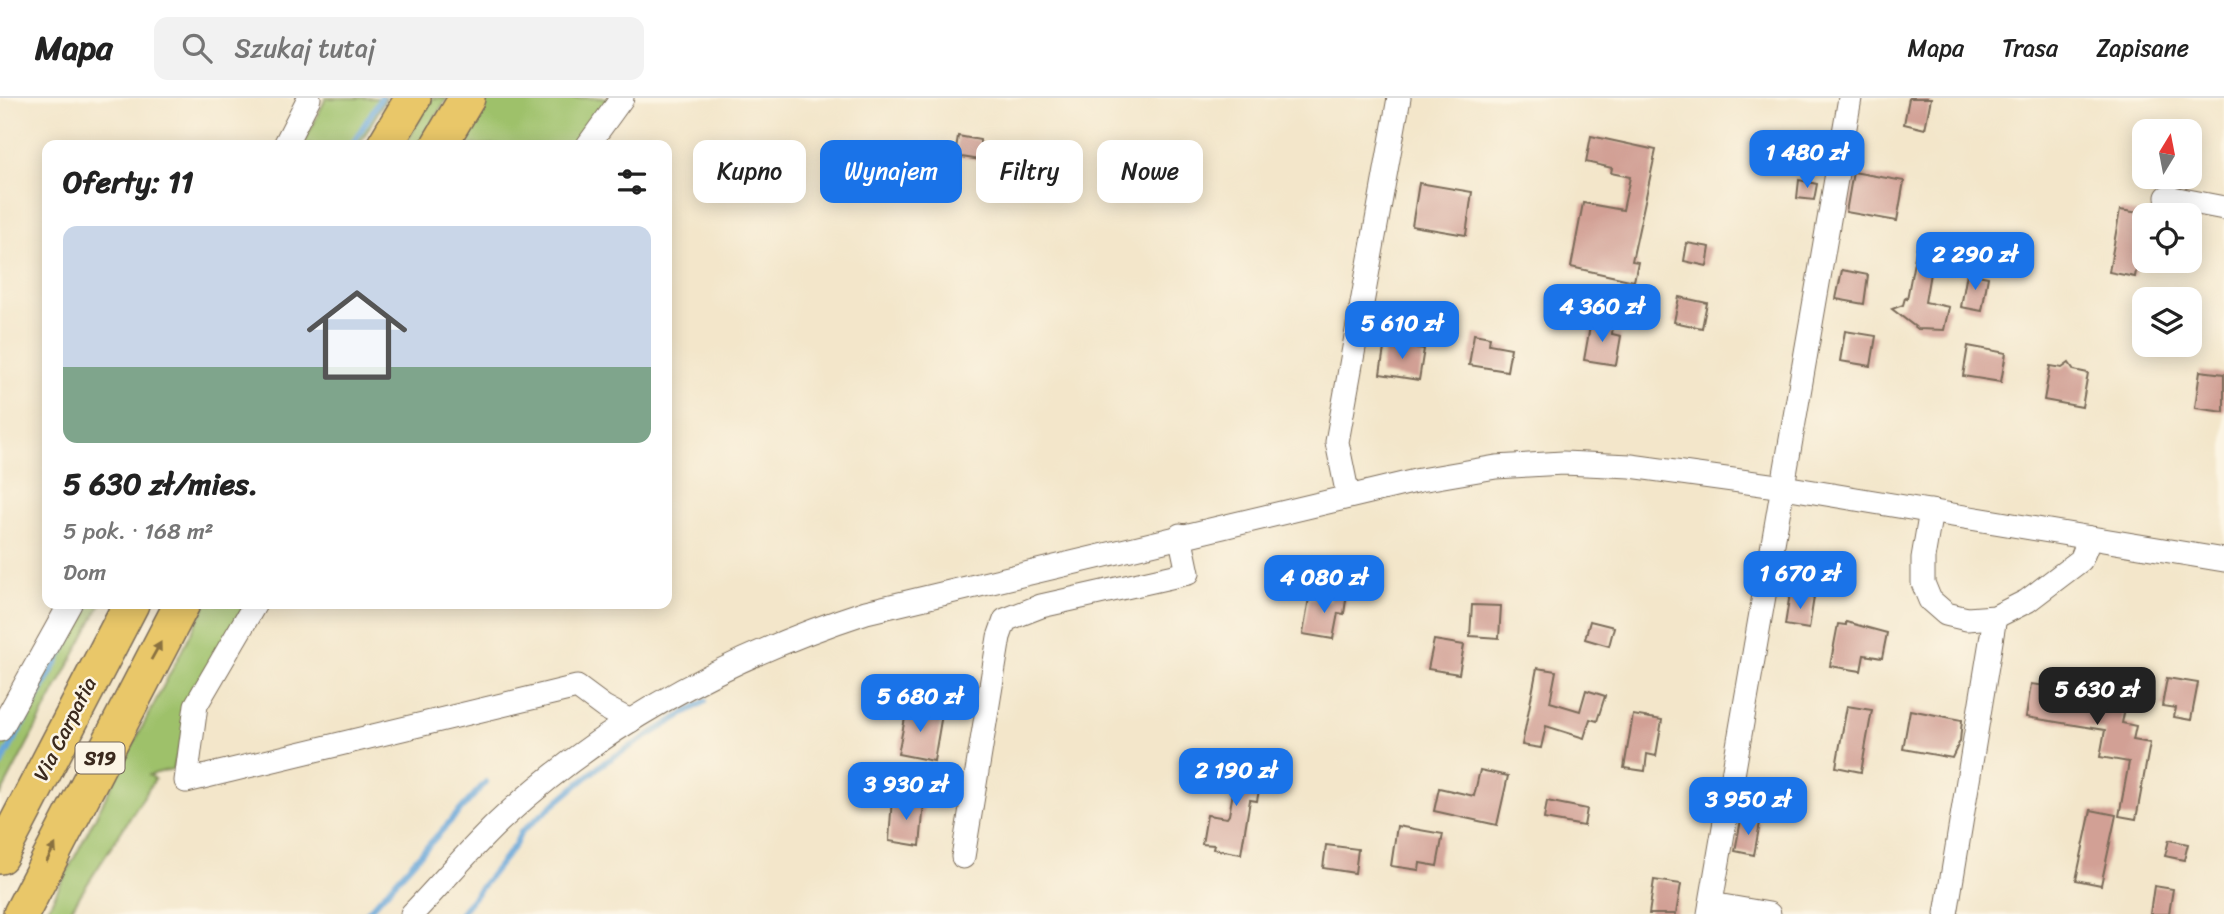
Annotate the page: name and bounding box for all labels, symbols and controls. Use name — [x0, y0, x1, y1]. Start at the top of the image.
search box — [154, 17, 644, 80]
text: Mapa — [35, 19, 112, 77]
text: Szukaj tutaj — [234, 25, 376, 71]
text: Mapa — [1908, 27, 1964, 69]
text: Trasa — [2002, 27, 2058, 69]
text: Zapisane — [2096, 27, 2189, 69]
icon: search — [178, 29, 216, 67]
north arrow — [2132, 119, 2202, 189]
map controls — [2132, 119, 2202, 357]
pin: 1 480 zł — [1735, 130, 1879, 190]
text: 1 480 zł — [1765, 132, 1849, 173]
chip: Kupno — [693, 140, 806, 203]
chip: Wynajem — [820, 140, 962, 203]
chip: Filtry — [976, 140, 1083, 203]
chip: Nowe — [1097, 140, 1203, 203]
text: Oferty: 11 — [63, 155, 194, 209]
icon: filters — [613, 163, 651, 201]
button: locate — [2132, 203, 2202, 273]
pin: 2 290 zł — [1903, 232, 2047, 292]
text: 2 290 zł — [1932, 234, 2018, 275]
icon: home — [294, 272, 420, 398]
pin: 4 360 zł — [1530, 285, 1674, 344]
text: 4 360 zł — [1559, 286, 1645, 327]
button: layers — [2132, 287, 2202, 357]
pin: 5 610 zł — [1330, 302, 1474, 361]
text: 5 610 zł — [1361, 303, 1443, 344]
text: 5 630 zł/mies. — [63, 457, 258, 511]
text: 5 pok. · 168 m² — [63, 511, 214, 552]
text: Dom — [63, 552, 106, 593]
pin: 1 670 zł — [1728, 552, 1872, 611]
text: 1 670 zł — [1759, 553, 1841, 594]
pin: 4 080 zł — [1252, 556, 1396, 615]
text: 4 080 zł — [1280, 557, 1368, 598]
one-way arrow — [150, 641, 162, 661]
pin: 5 630 zł — [2025, 668, 2169, 727]
text: 5 630 zł — [2055, 669, 2139, 710]
street label: Via Carpatia — [22, 670, 108, 788]
pin: 5 680 zł — [848, 674, 992, 734]
text: 5 680 zł — [877, 676, 963, 717]
road number: S19 — [76, 743, 124, 774]
pin: 2 190 zł — [1164, 748, 1308, 808]
text: 2 190 zł — [1195, 750, 1277, 791]
pin: 3 930 zł — [834, 762, 978, 822]
text: 3 930 zł — [864, 764, 948, 805]
pin: 3 950 zł — [1676, 778, 1820, 837]
text: 3 950 zł — [1705, 779, 1791, 820]
one-way arrow — [46, 843, 57, 863]

